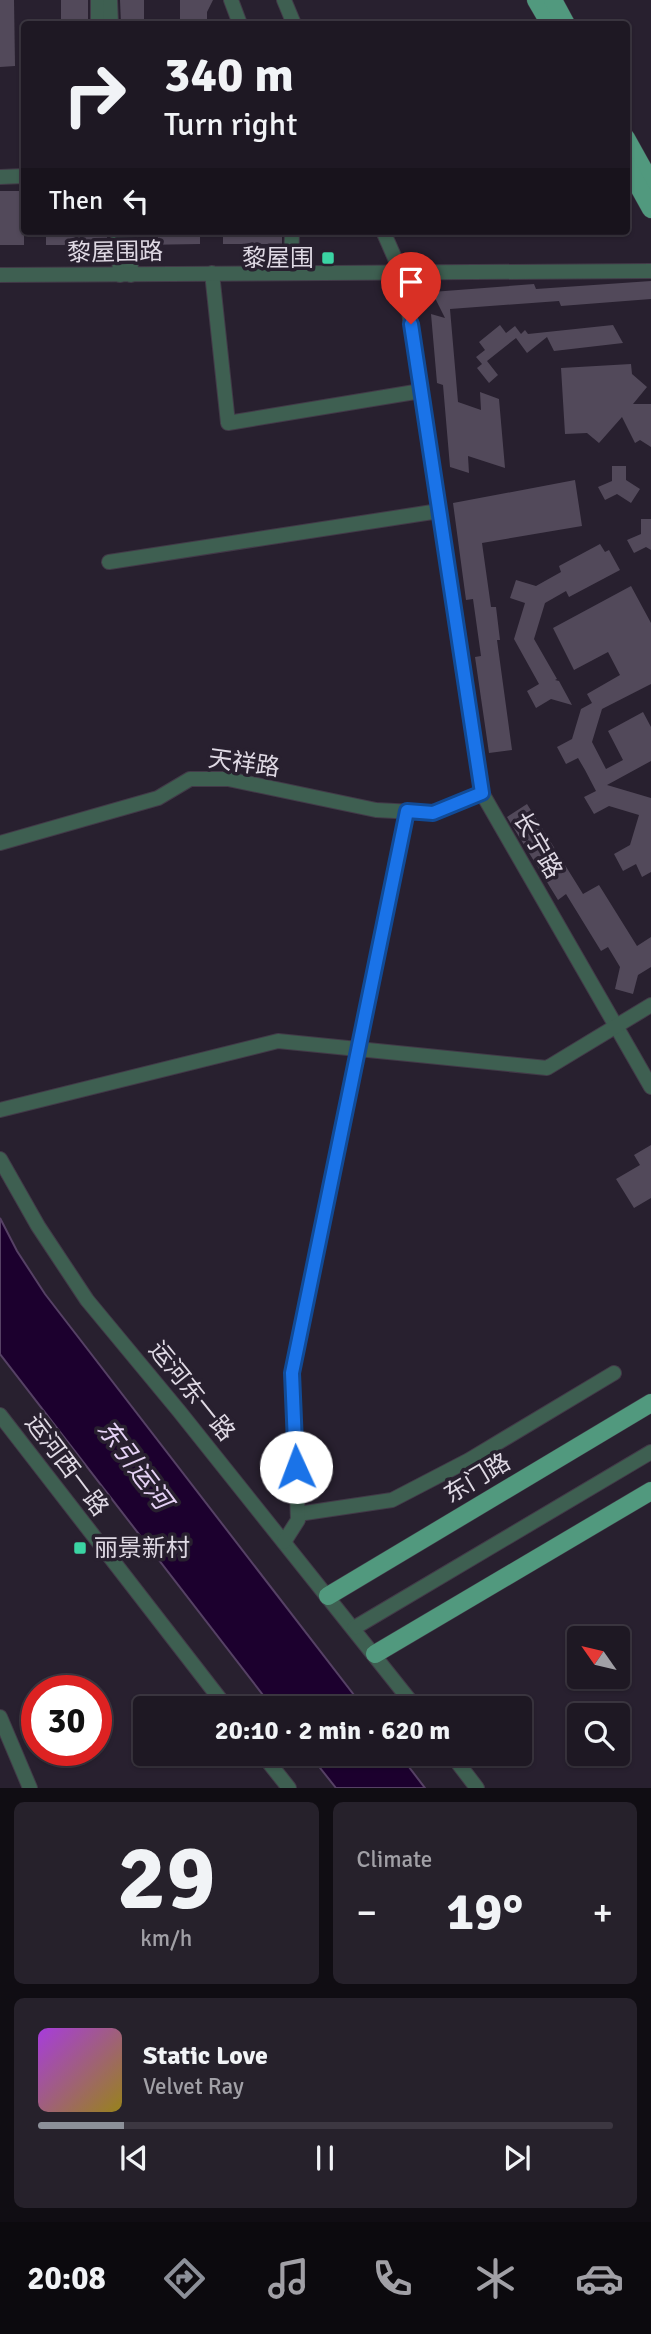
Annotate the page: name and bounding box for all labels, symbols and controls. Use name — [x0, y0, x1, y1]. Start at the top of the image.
text: 340 m — [164, 45, 294, 105]
icon: right — [49, 49, 140, 140]
text: Turn right — [164, 105, 297, 144]
icon: left — [117, 182, 155, 220]
text: Then — [49, 185, 103, 217]
street label: 黎屋围路 — [67, 236, 163, 268]
place label: 黎屋围 — [242, 243, 314, 273]
marker: 黎屋围 — [320, 250, 336, 266]
pin — [381, 252, 441, 324]
icon: arrive — [392, 263, 430, 301]
street label: 天祥路 — [206, 743, 282, 783]
street label: 长宁路 — [507, 806, 569, 884]
street label: 运河东一路 — [143, 1335, 241, 1447]
street label: 运河西一路 — [19, 1408, 115, 1522]
water label: 东引运河 — [90, 1414, 181, 1520]
position arrow — [259, 1430, 333, 1504]
street label: 东门路 — [438, 1447, 516, 1509]
place label: 丽景新村 — [94, 1533, 190, 1563]
marker: 丽景新村 — [72, 1540, 88, 1556]
north arrow — [567, 1626, 630, 1689]
map controls — [567, 1626, 630, 1766]
speed limit sign: 30 — [21, 1675, 112, 1766]
button: search — [567, 1703, 630, 1766]
text: 20:10 · 2 min · 620 m — [215, 1715, 450, 1747]
text: 29 — [117, 1822, 215, 1935]
text: Climate — [357, 1845, 432, 1874]
text: 19° — [446, 1880, 523, 1944]
text: − — [357, 1889, 377, 1936]
text: + — [592, 1889, 613, 1936]
text: km/h — [140, 1924, 192, 1953]
text: Static Love — [143, 2040, 268, 2072]
text: Velvet Ray — [143, 2072, 244, 2101]
icon: previous — [115, 2139, 153, 2177]
icon: pause — [306, 2139, 344, 2177]
icon: next — [498, 2139, 536, 2177]
icon: directions — [160, 2254, 209, 2303]
icon: music — [264, 2254, 313, 2303]
icon: phone — [368, 2254, 417, 2303]
icon: climate — [471, 2254, 520, 2303]
icon: car — [575, 2254, 624, 2303]
text: 20:08 — [27, 2259, 106, 2298]

